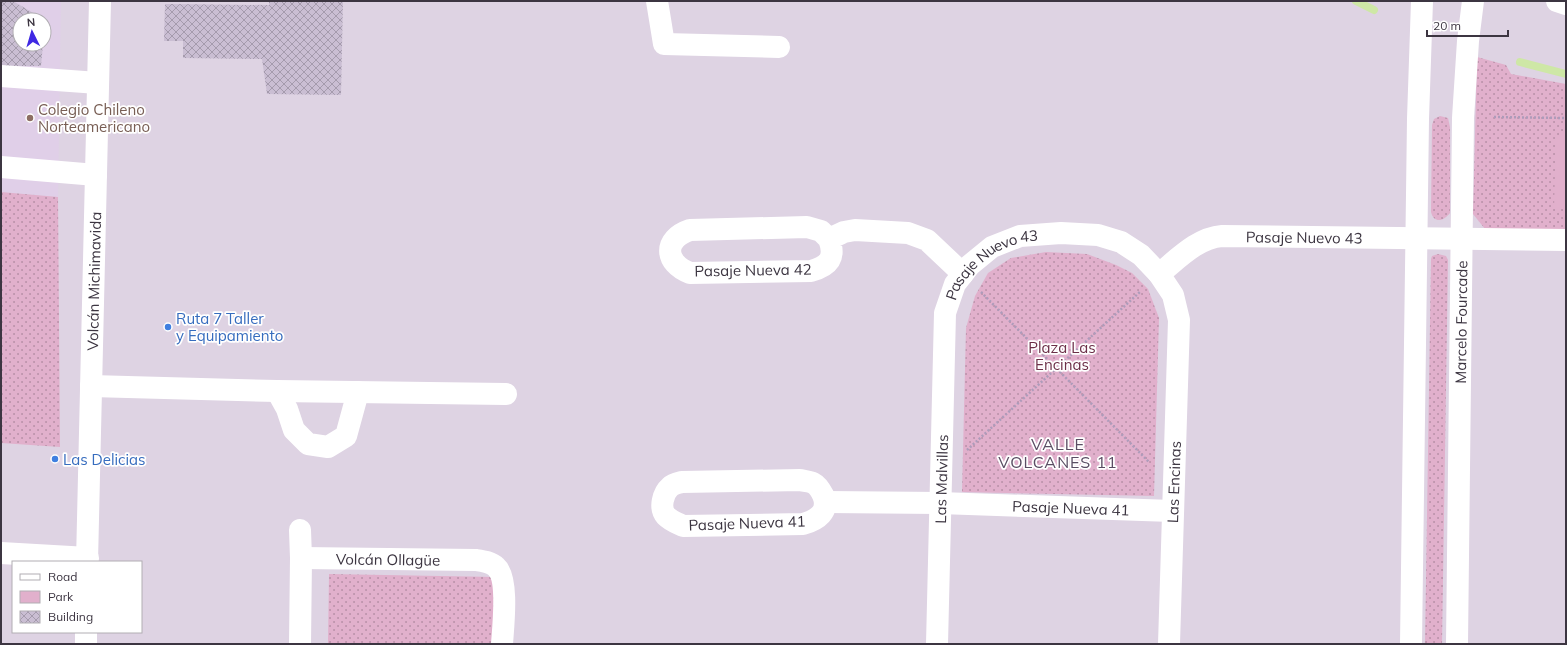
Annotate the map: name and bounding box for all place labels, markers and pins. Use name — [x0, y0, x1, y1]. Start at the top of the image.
place label: Colegio Chileno Norteamericano — [38, 100, 150, 136]
marker: Colegio Chileno Norteamericano — [25, 113, 35, 123]
place label: Ruta 7 Taller y Equipamiento — [176, 309, 283, 345]
marker: Ruta 7 Taller y Equipamiento — [163, 322, 173, 332]
place label: Las Delicias — [63, 450, 145, 469]
marker: Las Delicias — [50, 454, 60, 464]

